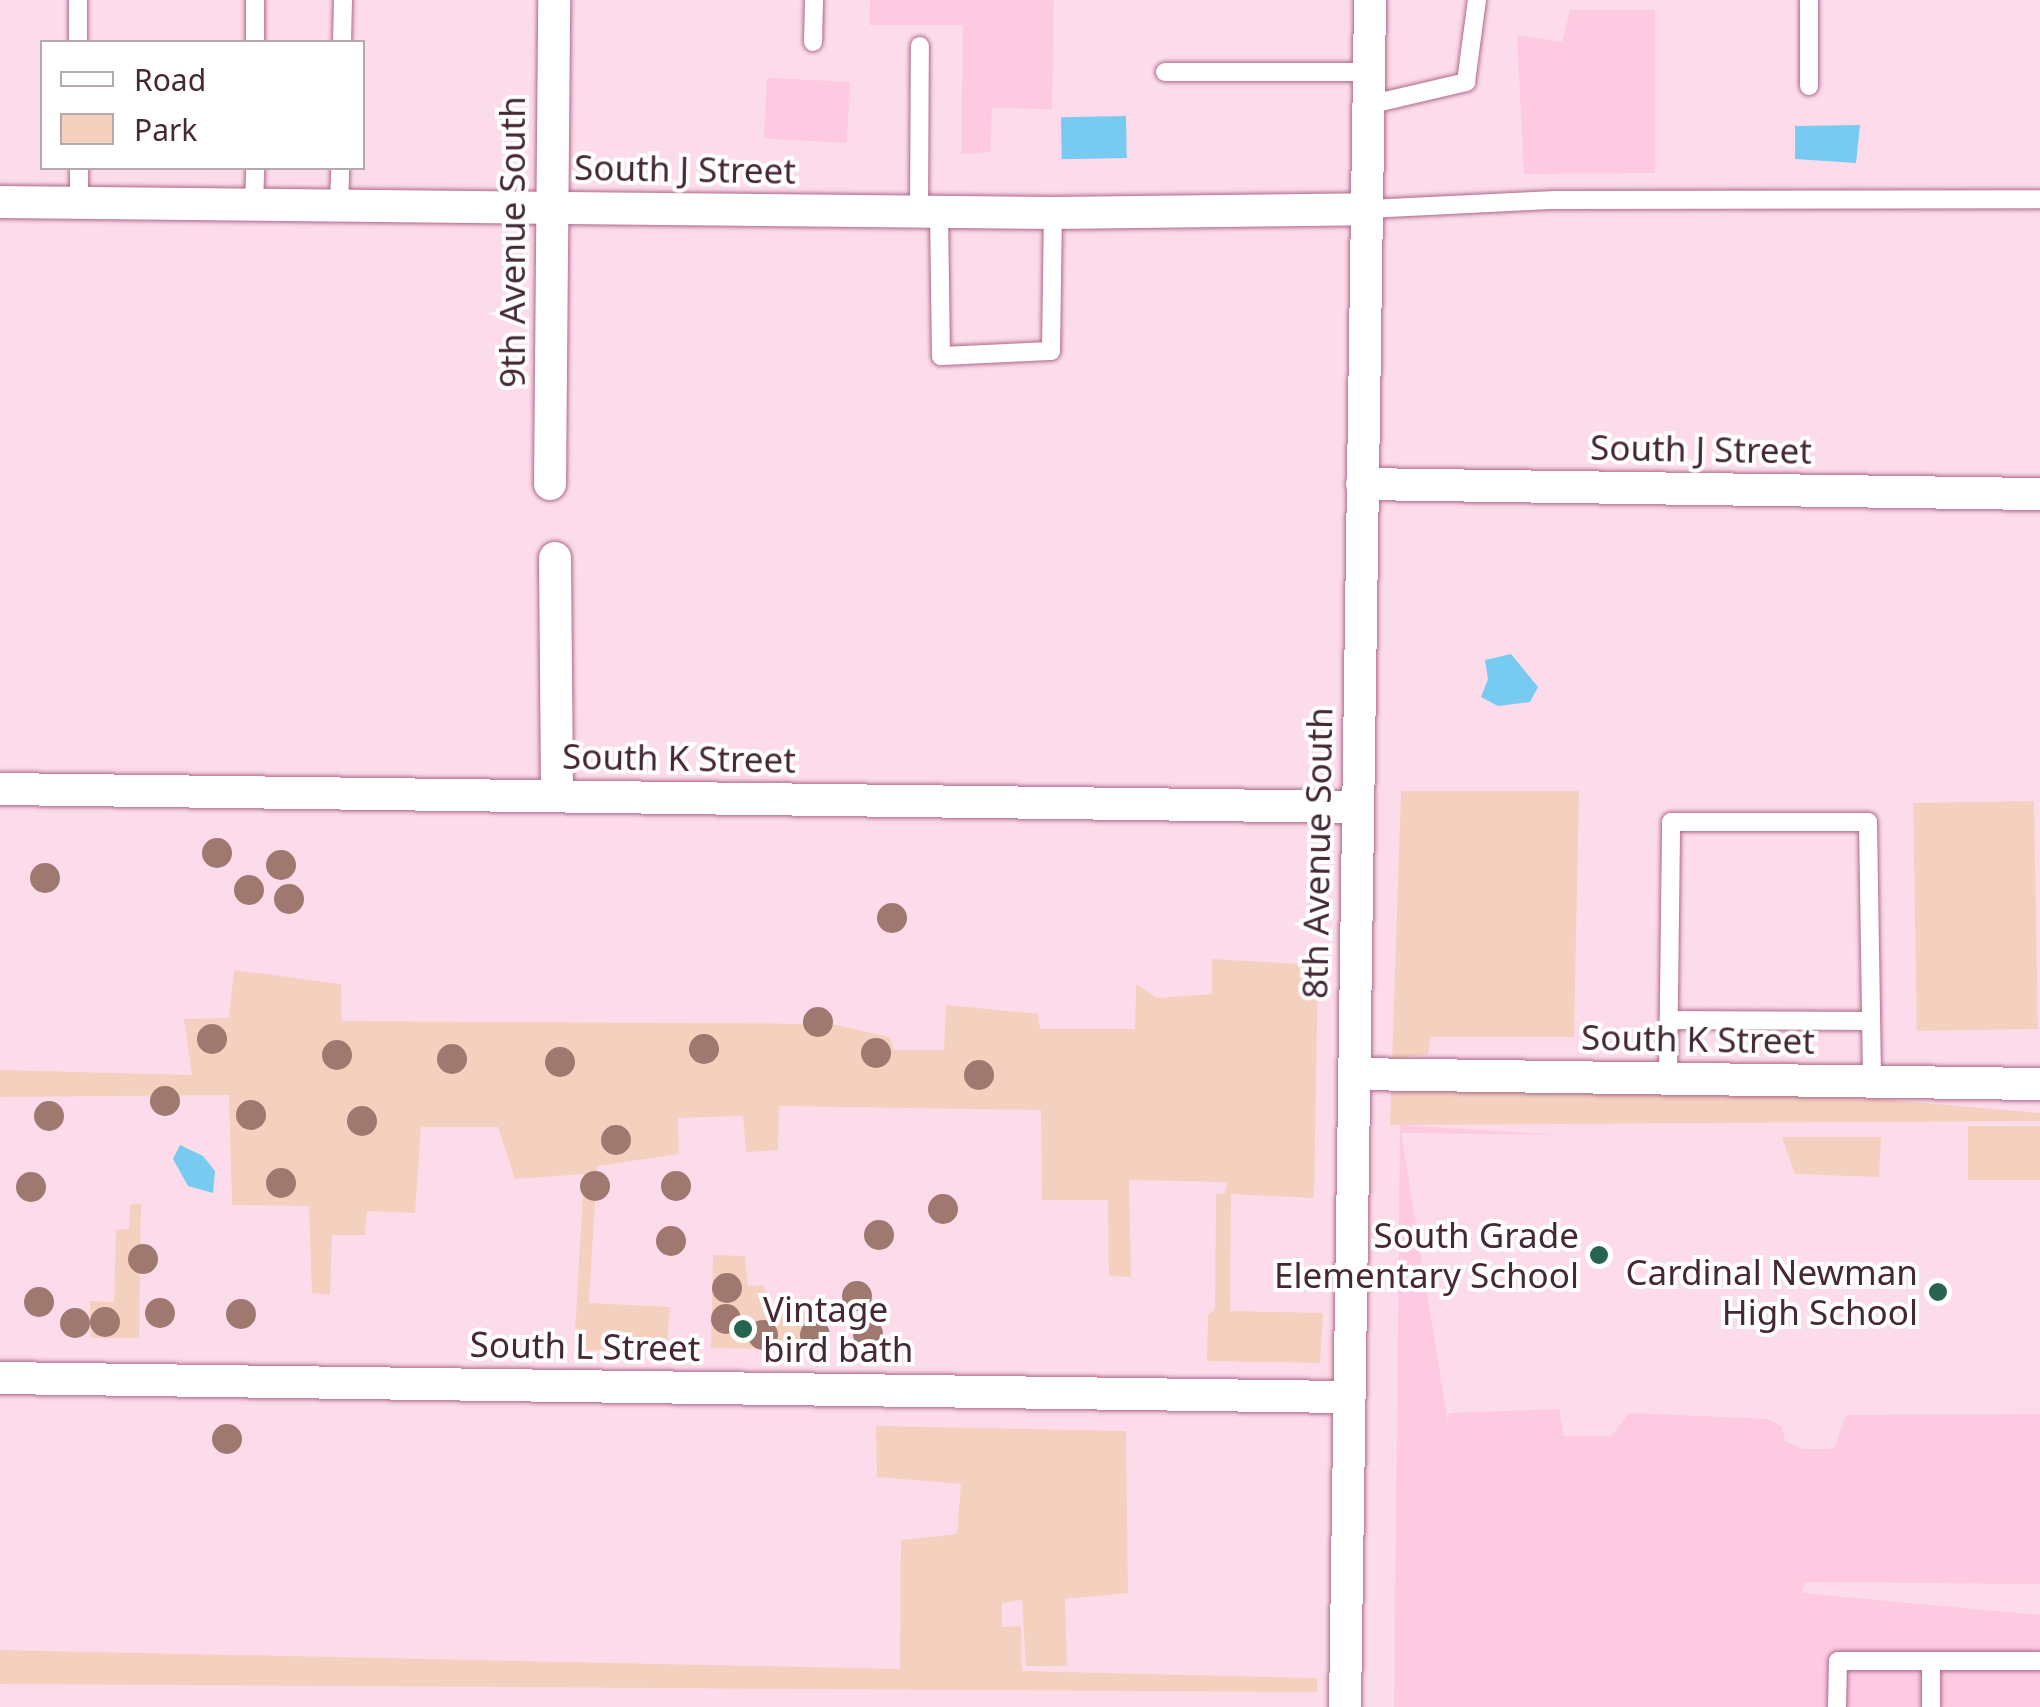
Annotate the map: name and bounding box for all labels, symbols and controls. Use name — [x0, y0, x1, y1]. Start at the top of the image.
legend — [40, 40, 365, 170]
text: Road — [134, 59, 206, 100]
street label: 9th Avenue South — [491, 96, 533, 388]
text: Park — [134, 109, 197, 150]
street label: South J Street — [574, 146, 796, 192]
street label: South J Street — [1590, 426, 1812, 472]
street label: 8th Avenue South — [1293, 707, 1341, 999]
street label: South K Street — [562, 735, 796, 781]
street label: South K Street — [1581, 1016, 1815, 1062]
place label: South Grade Elementary School — [1274, 1214, 1579, 1296]
marker: South Grade Elementary School — [1588, 1244, 1610, 1266]
place label: Cardinal Newman High School — [1625, 1251, 1918, 1333]
marker: Cardinal Newman High School — [1927, 1281, 1949, 1303]
place label: Vintage bird bath — [763, 1288, 913, 1370]
marker: Vintage bird bath — [732, 1318, 754, 1340]
street label: South L Street — [469, 1323, 701, 1369]

